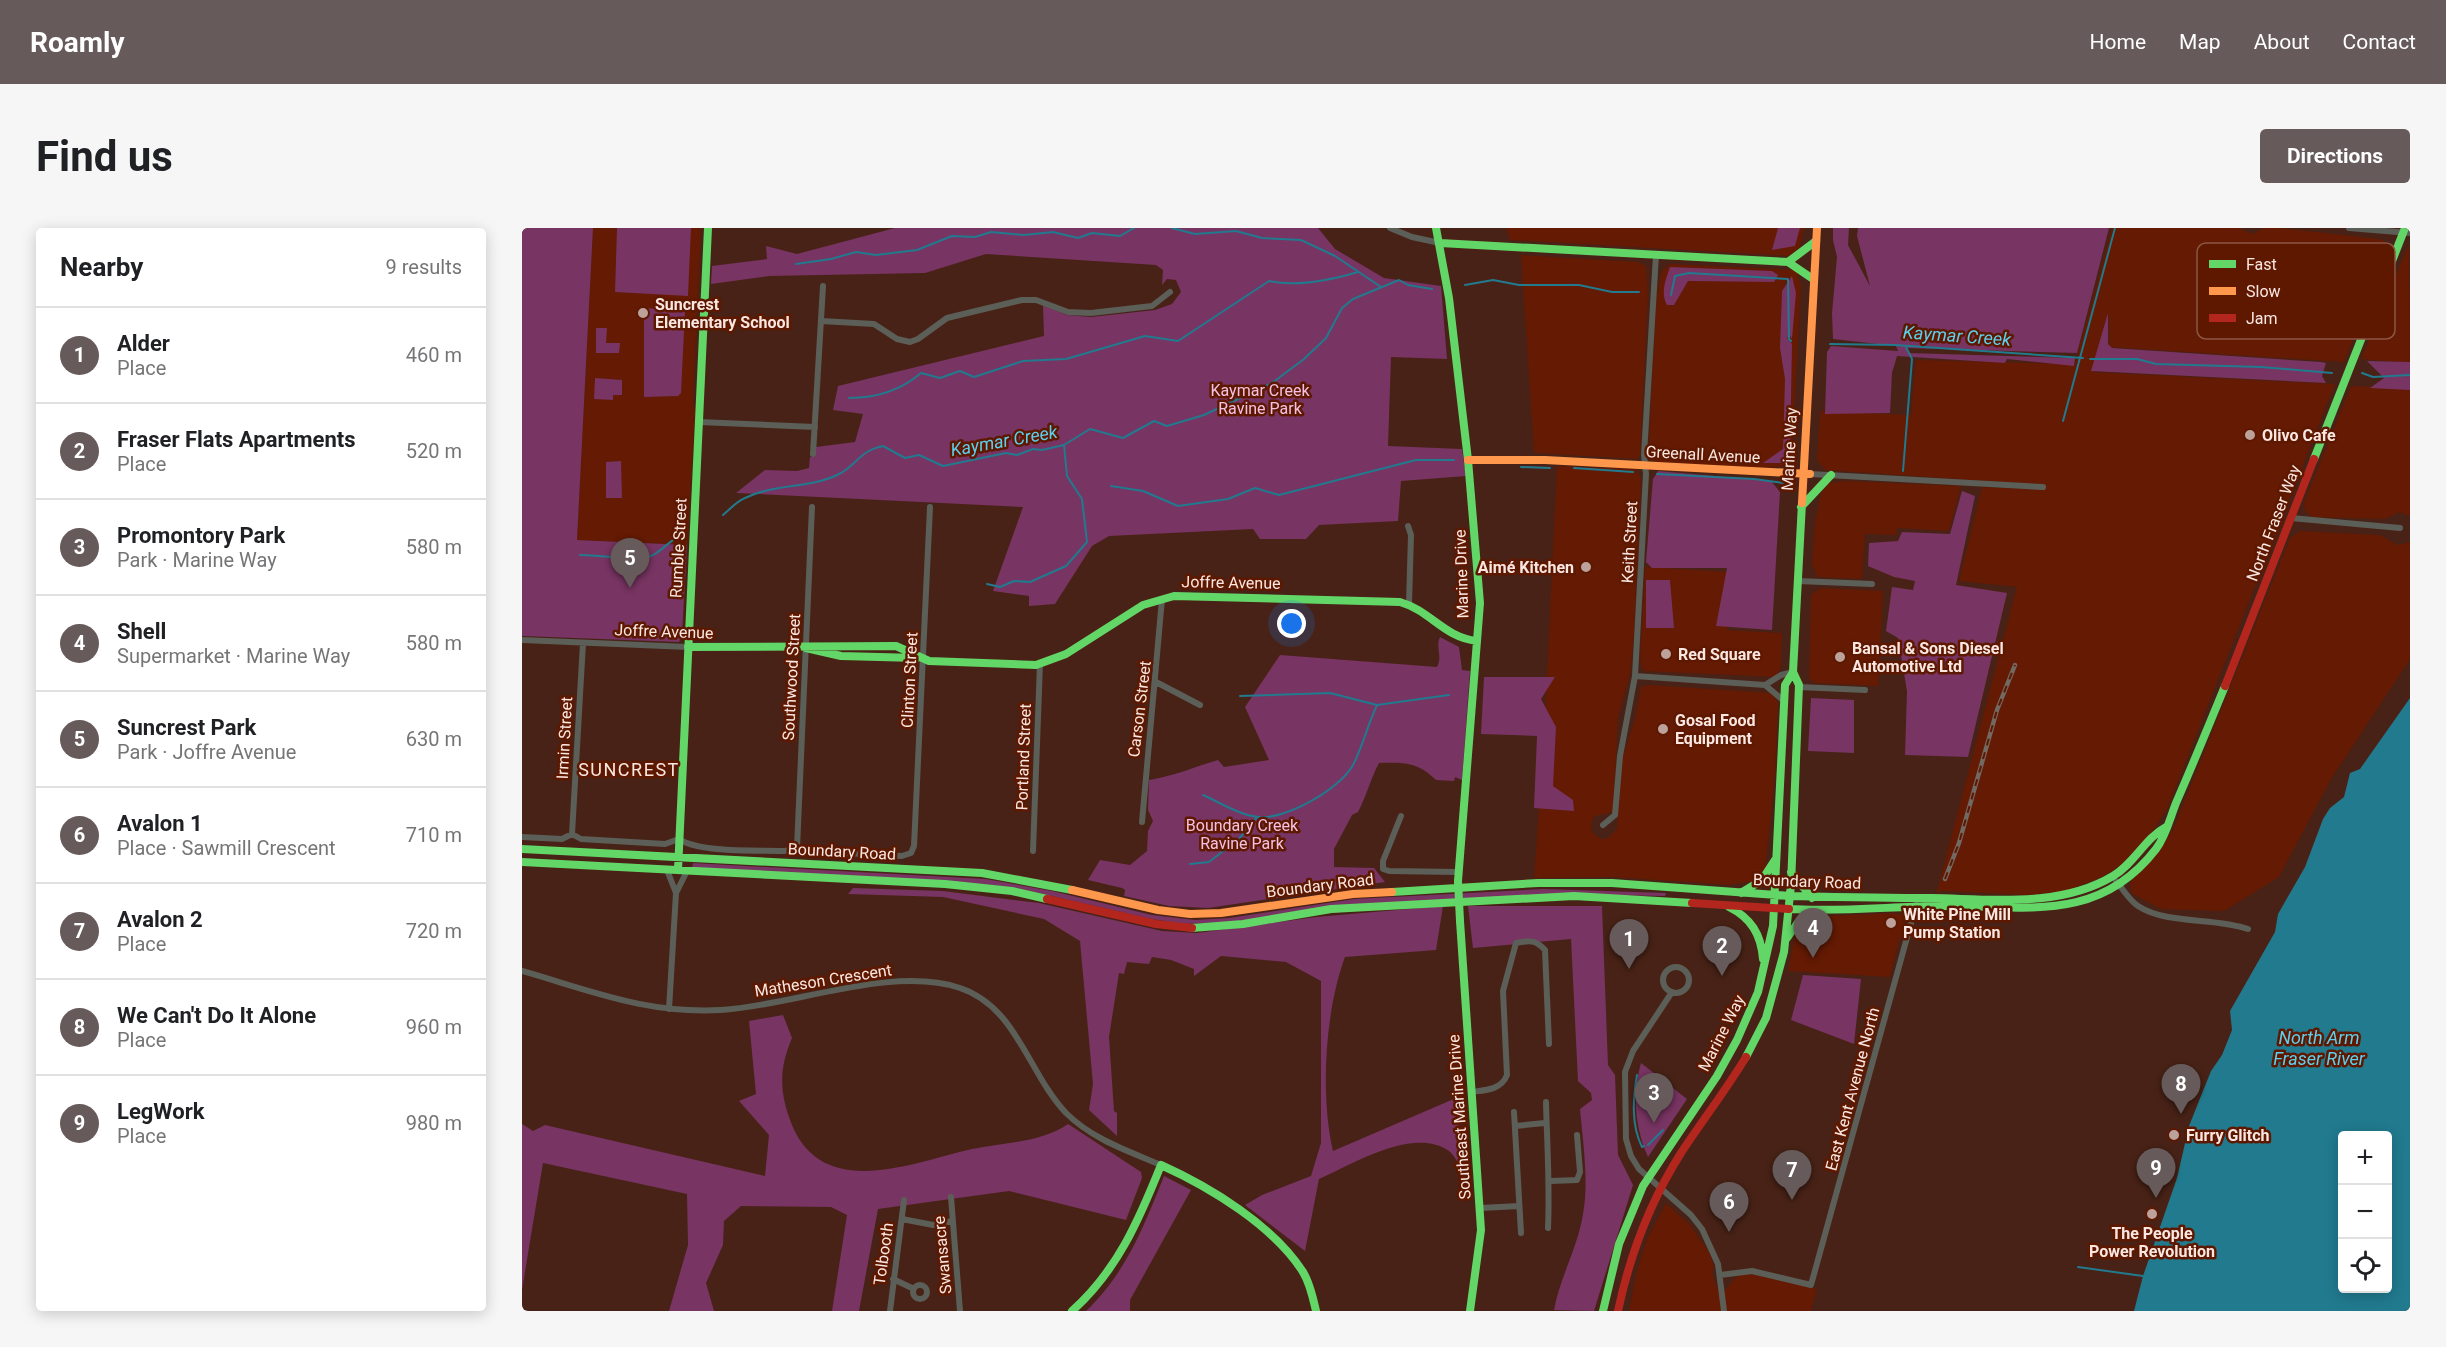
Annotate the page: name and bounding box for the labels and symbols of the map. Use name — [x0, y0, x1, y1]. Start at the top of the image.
legend — [2197, 243, 2395, 339]
text: Fast — [2246, 255, 2277, 274]
text: Slow — [2246, 282, 2281, 301]
place label: Suncrest Elementary School — [655, 295, 790, 332]
marker: Suncrest Elementary School — [636, 306, 650, 320]
text: Jam — [2246, 309, 2278, 328]
water label: Kaymar Creek — [1902, 321, 2013, 350]
park label: Kaymar Creek Ravine Park — [1210, 381, 1310, 418]
street label: Marine Way — [1778, 406, 1801, 491]
water label: Kaymar Creek — [949, 421, 1060, 460]
place label: Olivo Cafe — [2262, 426, 2336, 445]
marker: Olivo Cafe — [2243, 428, 2257, 442]
street label: Greenall Avenue — [1645, 442, 1761, 467]
street label: North Fraser Way — [2243, 462, 2305, 584]
street label: Rumble Street — [666, 497, 691, 599]
street label: Keith Street — [1618, 500, 1641, 584]
street label: Marine Drive — [1450, 529, 1473, 619]
pin: 5 — [610, 538, 650, 588]
place label: Aimé Kitchen — [1478, 558, 1574, 577]
marker: Aimé Kitchen — [1579, 560, 1593, 574]
street label: Joffre Avenue — [1181, 572, 1281, 593]
your location — [1277, 609, 1306, 638]
street label: Southwood Street — [779, 613, 804, 741]
street label: Joffre Avenue — [614, 620, 714, 643]
street label: Clinton Street — [897, 631, 922, 729]
place label: Bansal & Sons Diesel Automotive Ltd — [1852, 639, 2004, 676]
place label: Red Square — [1678, 645, 1761, 664]
marker: Red Square — [1659, 647, 1673, 661]
marker: Bansal & Sons Diesel Automotive Ltd — [1833, 650, 1847, 664]
street label: Carson Street — [1124, 660, 1155, 758]
street label: Irmin Street — [553, 696, 576, 780]
street label: Portland Street — [1012, 703, 1035, 811]
place label: Gosal Food Equipment — [1675, 711, 1756, 748]
marker: Gosal Food Equipment — [1656, 722, 1670, 736]
district label: SUNCREST — [578, 759, 680, 780]
park label: Boundary Creek Ravine Park — [1186, 816, 1299, 853]
street label: Boundary Road — [787, 839, 897, 864]
street label: Boundary Road — [1265, 869, 1375, 902]
street label: Boundary Road — [1753, 870, 1861, 893]
place label: White Pine Mill Pump Station — [1903, 905, 2011, 942]
pin: 4 — [1794, 908, 1832, 958]
marker: White Pine Mill Pump Station — [1884, 916, 1898, 930]
pin: 1 — [1610, 920, 1648, 969]
pin: 2 — [1702, 926, 1742, 976]
street label: Matheson Crescent — [753, 960, 893, 1001]
street label: Marine Way — [1694, 991, 1749, 1075]
street label: East Kent Avenue North — [1822, 1005, 1883, 1173]
water label: North Arm Fraser River — [2273, 1027, 2366, 1069]
street label: Southeast Marine Drive — [1444, 1034, 1475, 1200]
pin: 8 — [2162, 1064, 2200, 1114]
pin: 3 — [1634, 1074, 1674, 1123]
place label: Furry Glitch — [2186, 1126, 2270, 1145]
marker: Furry Glitch — [2167, 1128, 2181, 1142]
pin: 9 — [2136, 1148, 2176, 1198]
pin: 7 — [1772, 1150, 1812, 1200]
pin: 6 — [1710, 1182, 1748, 1232]
marker: The People Power Revolution — [2145, 1207, 2159, 1221]
street label: Swansacre — [930, 1215, 955, 1295]
street label: Tolbooth — [870, 1222, 897, 1287]
place label: The People Power Revolution — [2089, 1224, 2215, 1261]

